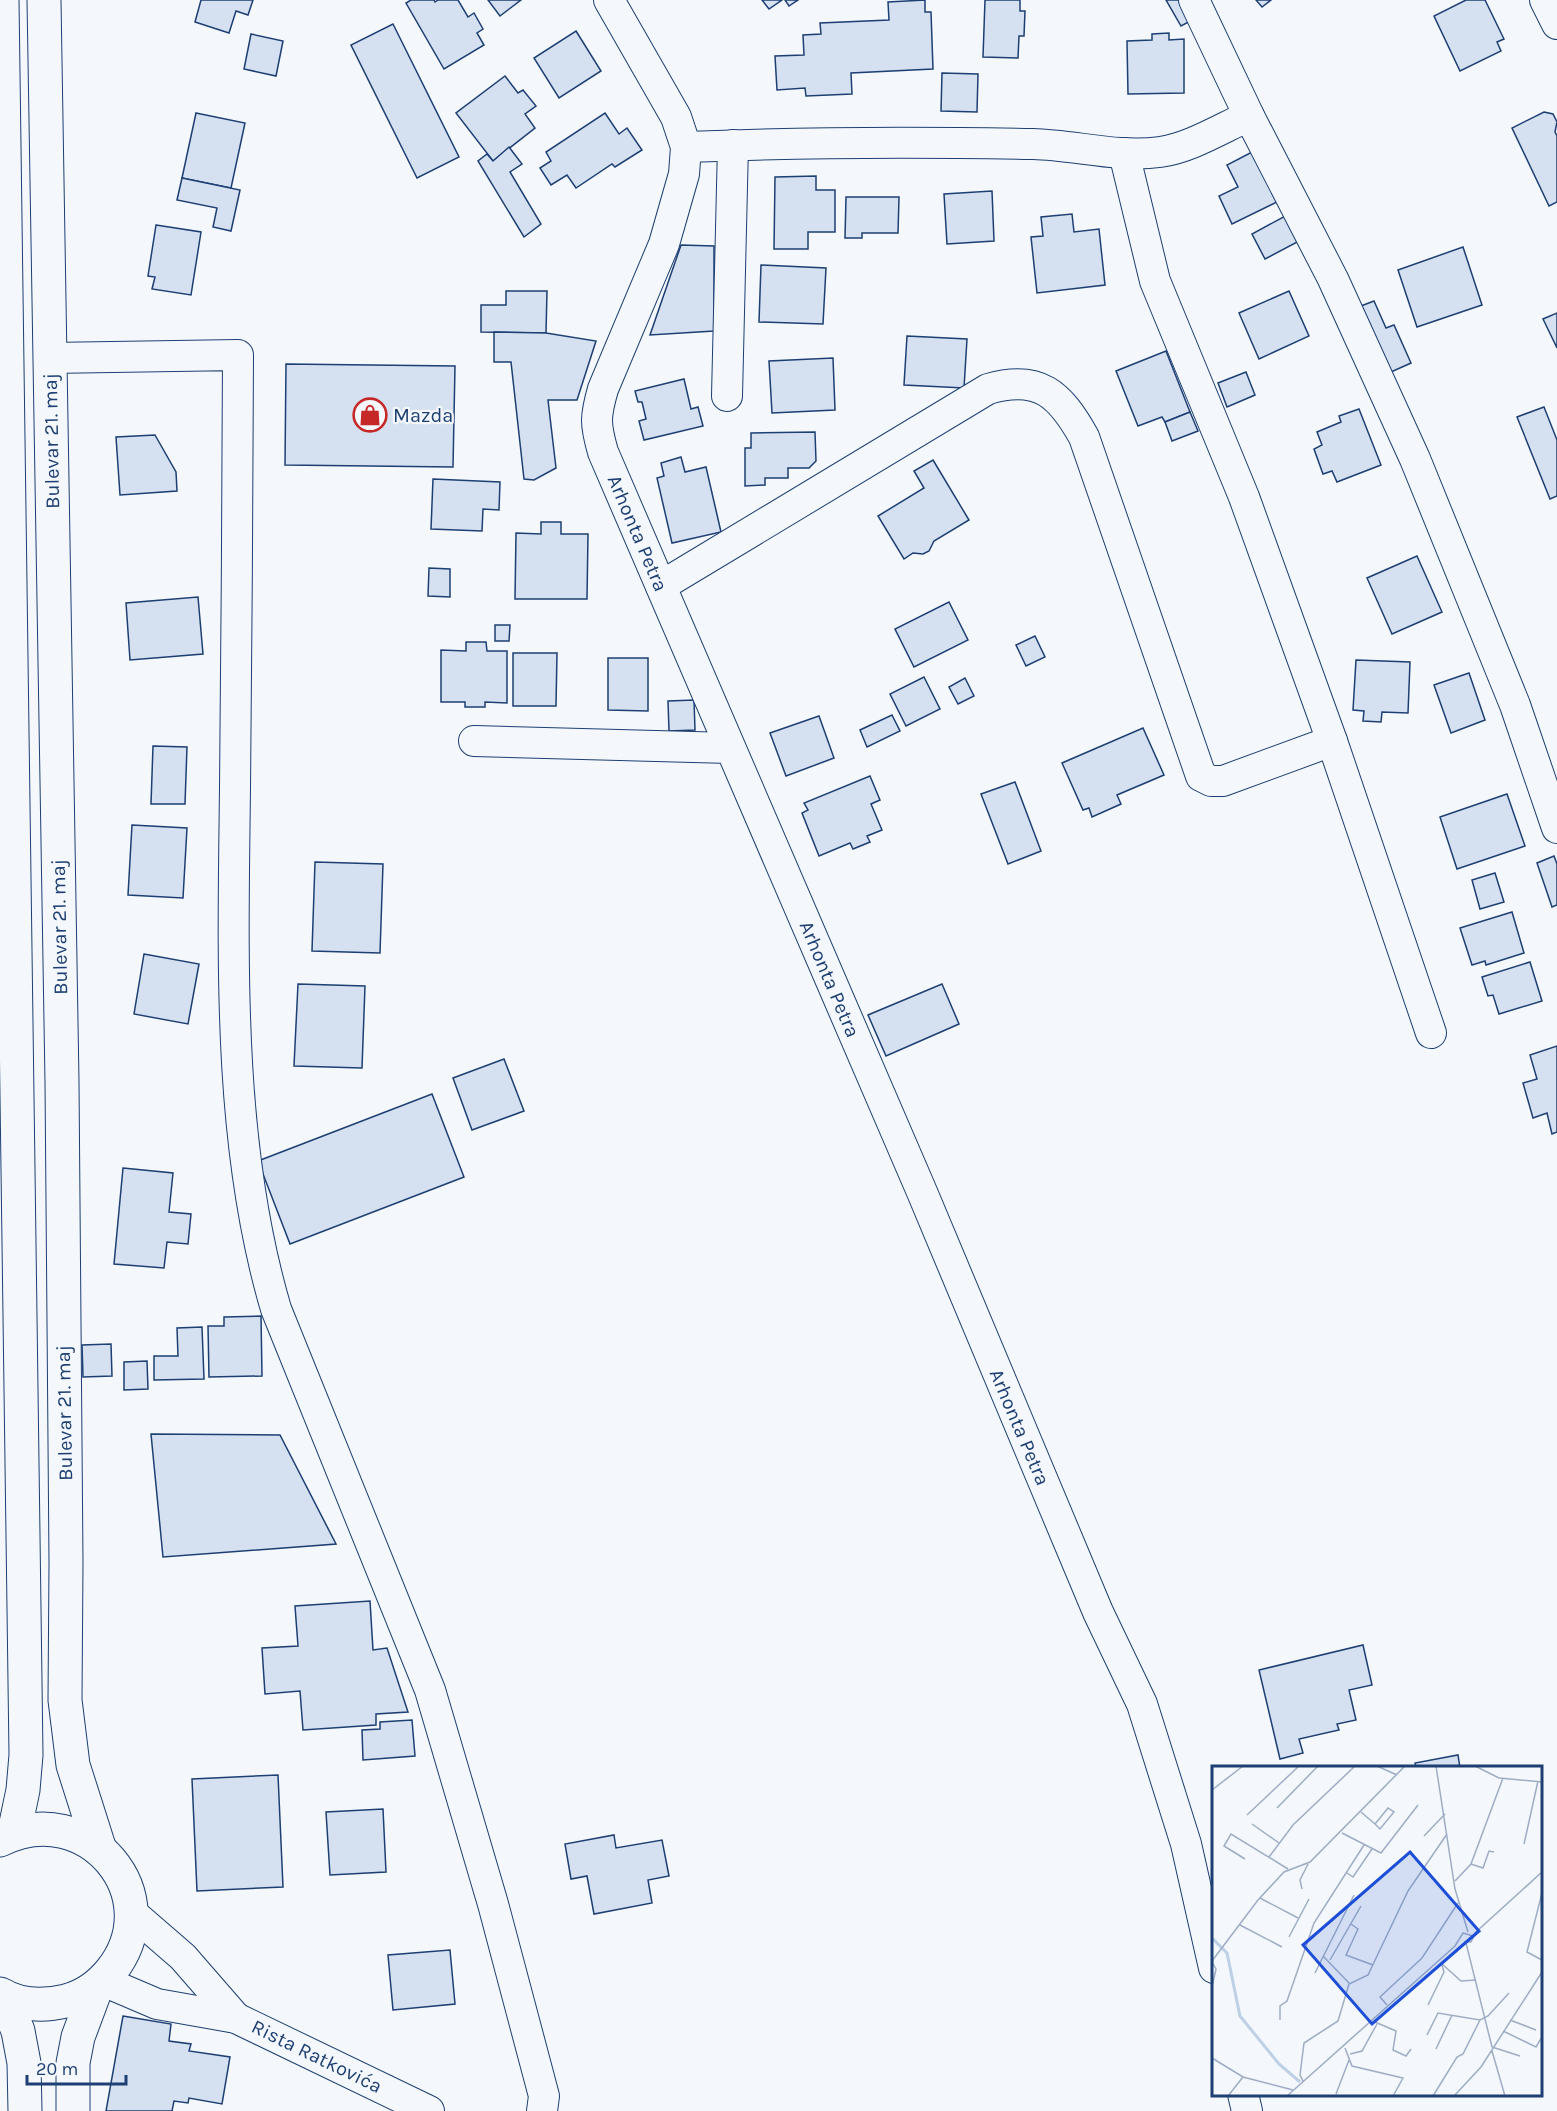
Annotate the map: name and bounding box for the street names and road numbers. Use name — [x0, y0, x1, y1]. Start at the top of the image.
street label: Bulevar 21. maj — [39, 373, 64, 509]
street label: Arhonta Petra — [603, 472, 672, 595]
street label: Bulevar 21. maj — [47, 859, 72, 995]
street label: Arhonta Petra — [795, 918, 864, 1041]
street label: Bulevar 21. maj — [52, 1345, 77, 1481]
street label: Arhonta Petra — [985, 1366, 1054, 1489]
street label: Rista Ratkovića — [248, 2015, 386, 2098]

